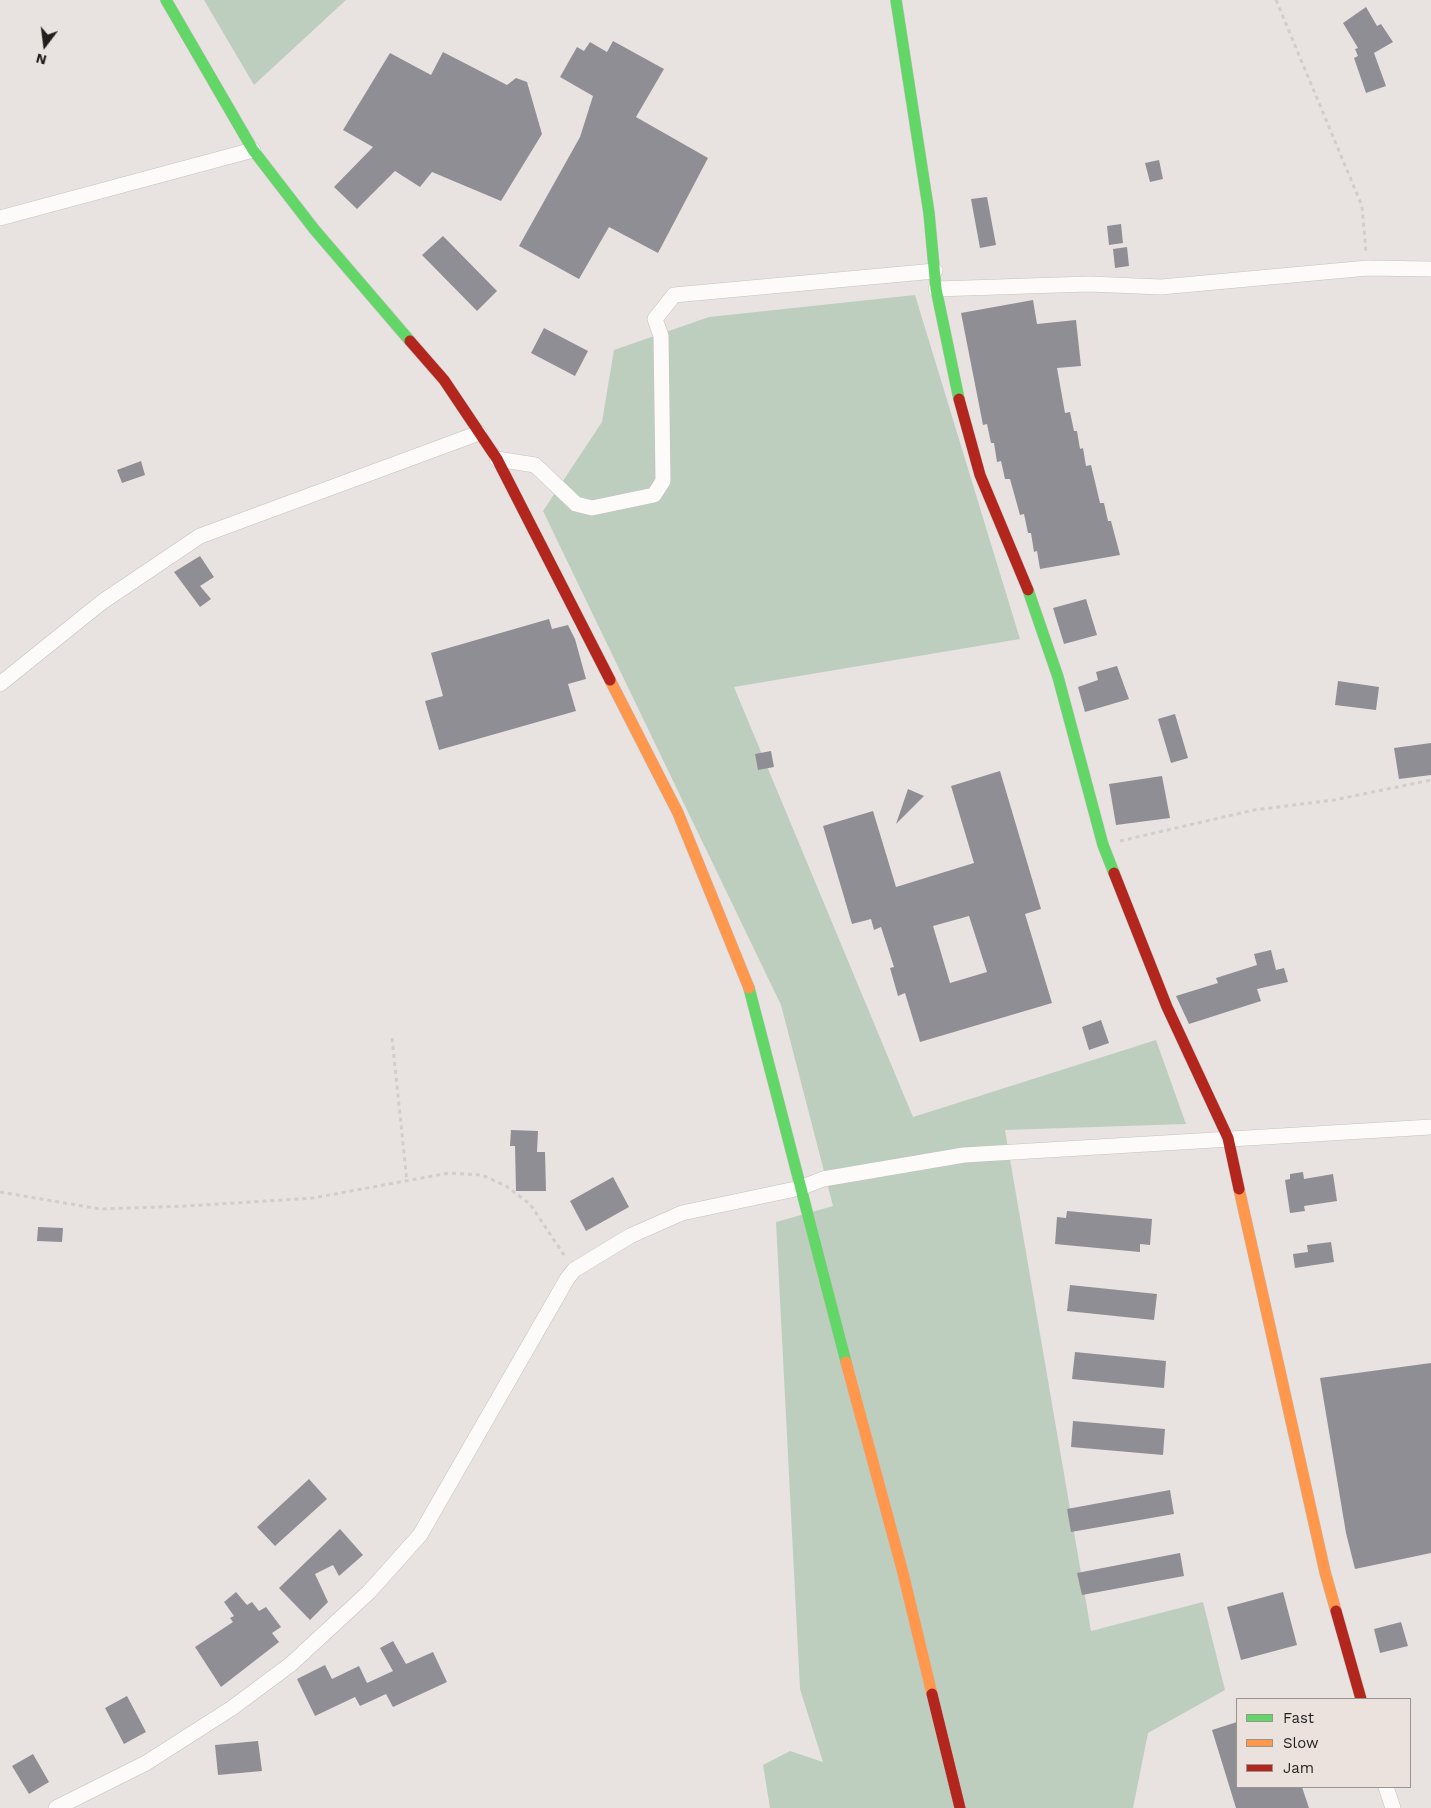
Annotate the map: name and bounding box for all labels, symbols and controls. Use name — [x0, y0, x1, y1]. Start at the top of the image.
north arrow — [20, 20, 70, 70]
text: N — [34, 50, 48, 69]
legend — [1236, 1698, 1411, 1788]
text: Fast — [1283, 1709, 1314, 1727]
text: Slow — [1283, 1734, 1319, 1752]
text: Jam — [1283, 1759, 1314, 1777]

